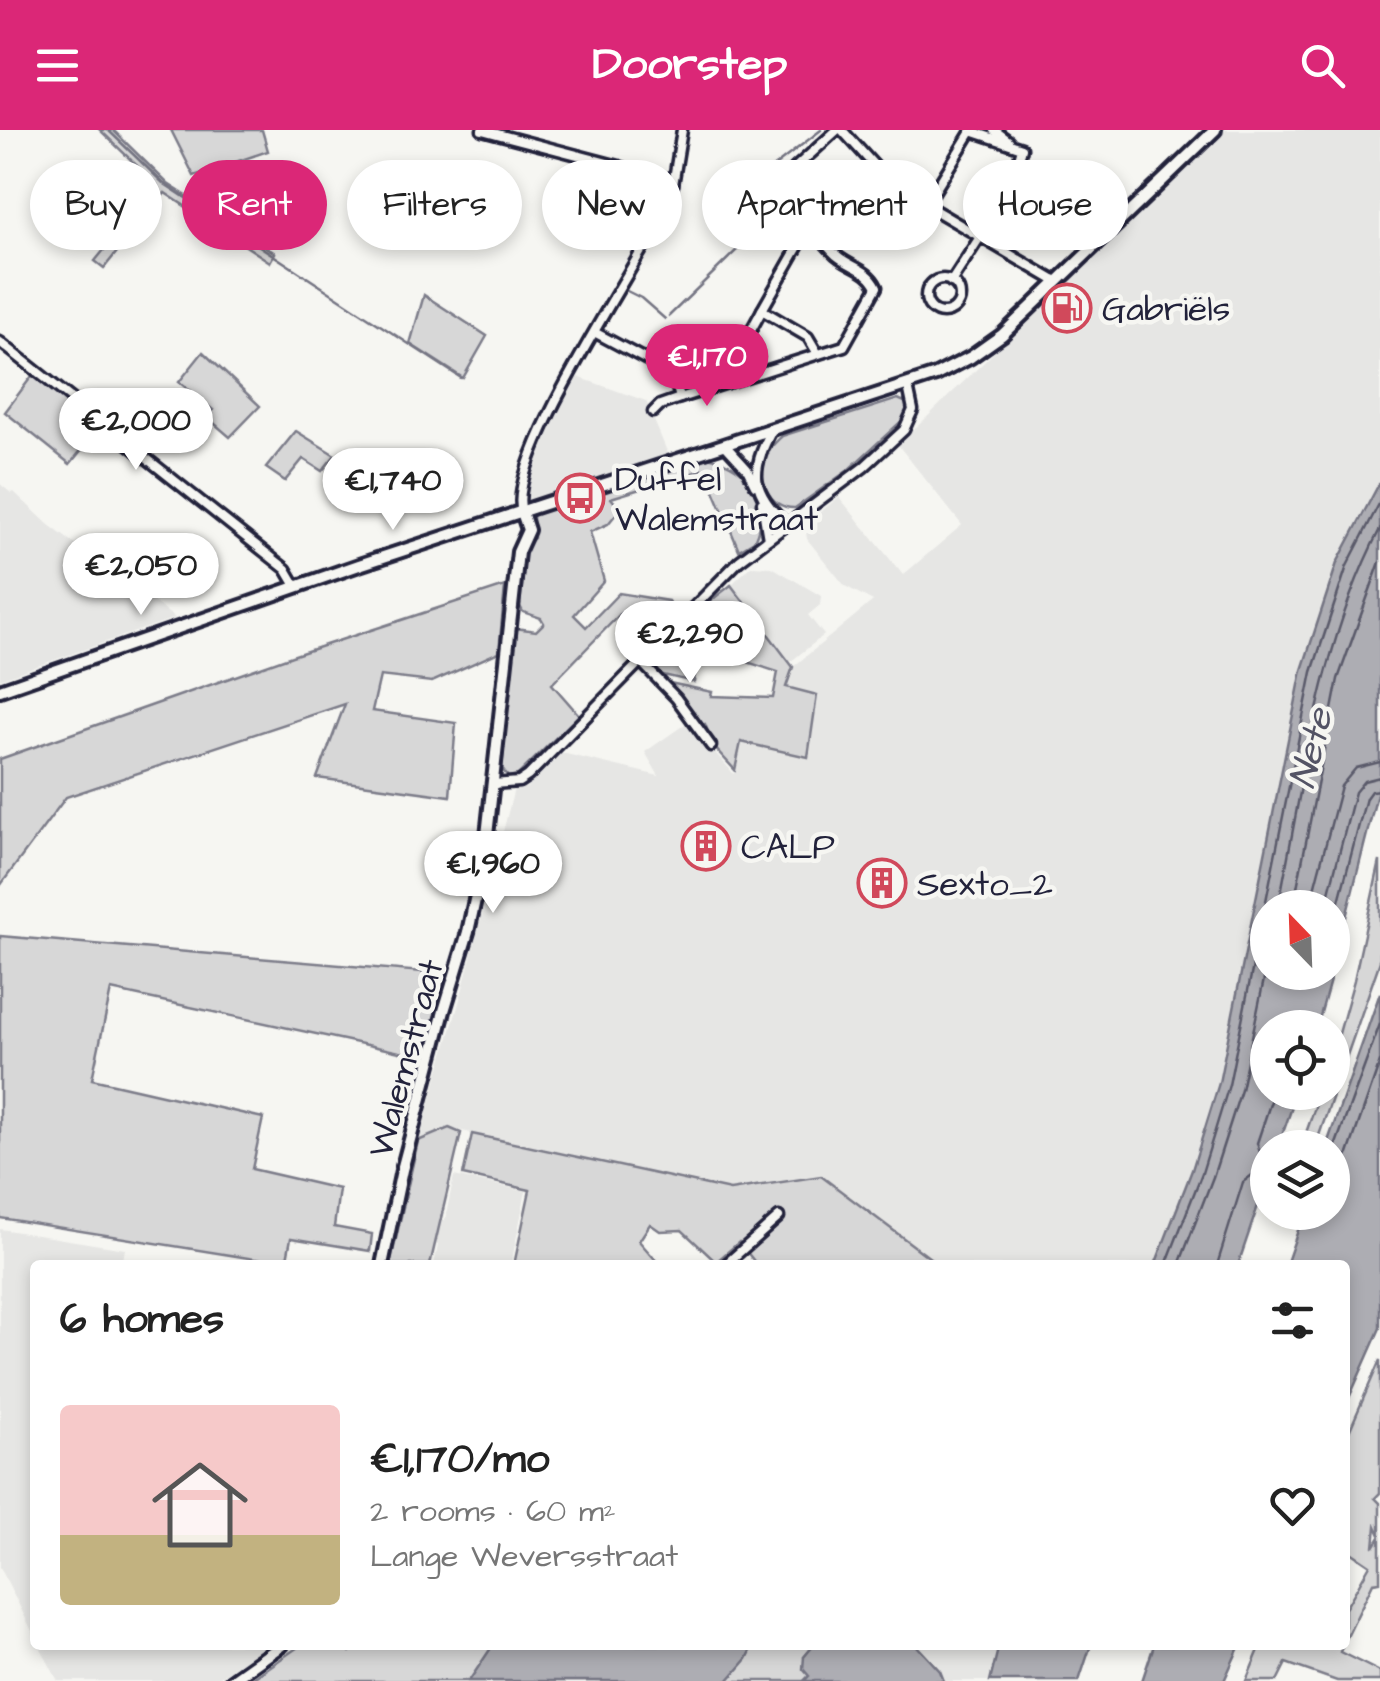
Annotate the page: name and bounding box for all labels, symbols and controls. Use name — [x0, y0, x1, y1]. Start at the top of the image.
text: Doorstep — [593, 34, 787, 96]
icon: menu — [30, 38, 85, 93]
icon: search — [1295, 38, 1350, 93]
chip: Buy — [30, 160, 162, 250]
chip: Rent — [182, 160, 327, 250]
chip: Filters — [347, 160, 522, 250]
chip: New — [542, 160, 682, 250]
chip: Apartment — [702, 160, 943, 250]
chip: House — [963, 160, 1128, 250]
fuel station icon: Gabriëls — [1041, 282, 1093, 334]
place label: Gabriëls — [1102, 285, 1230, 334]
pin: €1,170 — [626, 324, 788, 409]
text: €1,170 — [667, 334, 747, 379]
pin: €2,000 — [55, 388, 217, 473]
text: €2,000 — [81, 398, 191, 443]
pin: €1,740 — [312, 448, 474, 533]
place label: Duffel Walemstraat — [615, 455, 818, 544]
text: €1,740 — [345, 458, 441, 503]
bus stop icon: Duffel Walemstraat — [554, 472, 606, 524]
pin: €2,050 — [60, 533, 222, 618]
text: €2,050 — [85, 543, 197, 588]
pin: €2,290 — [609, 601, 771, 686]
text: €2,290 — [637, 611, 743, 656]
water label: Nete — [1277, 701, 1347, 794]
building icon: CALP — [680, 820, 732, 872]
place label: CALP — [741, 823, 835, 872]
pin: €1,960 — [412, 831, 574, 916]
text: €1,960 — [446, 841, 540, 886]
building icon: Sexto_2 — [856, 857, 908, 909]
place label: Sexto_2 — [917, 860, 1053, 909]
north arrow — [1250, 890, 1350, 990]
map controls — [1250, 890, 1350, 1230]
street label: Walemstraat — [356, 954, 456, 1163]
button: locate — [1250, 1010, 1350, 1110]
button: layers — [1250, 1130, 1350, 1230]
text: 6 homes — [60, 1291, 224, 1349]
icon: filters — [1265, 1293, 1320, 1348]
text: €1,170/mo — [370, 1431, 549, 1489]
icon: home — [140, 1445, 260, 1565]
icon: heart — [1265, 1478, 1320, 1533]
text: 2 rooms · 60 m² — [370, 1489, 616, 1534]
text: Lange Weversstraat — [370, 1534, 678, 1579]

